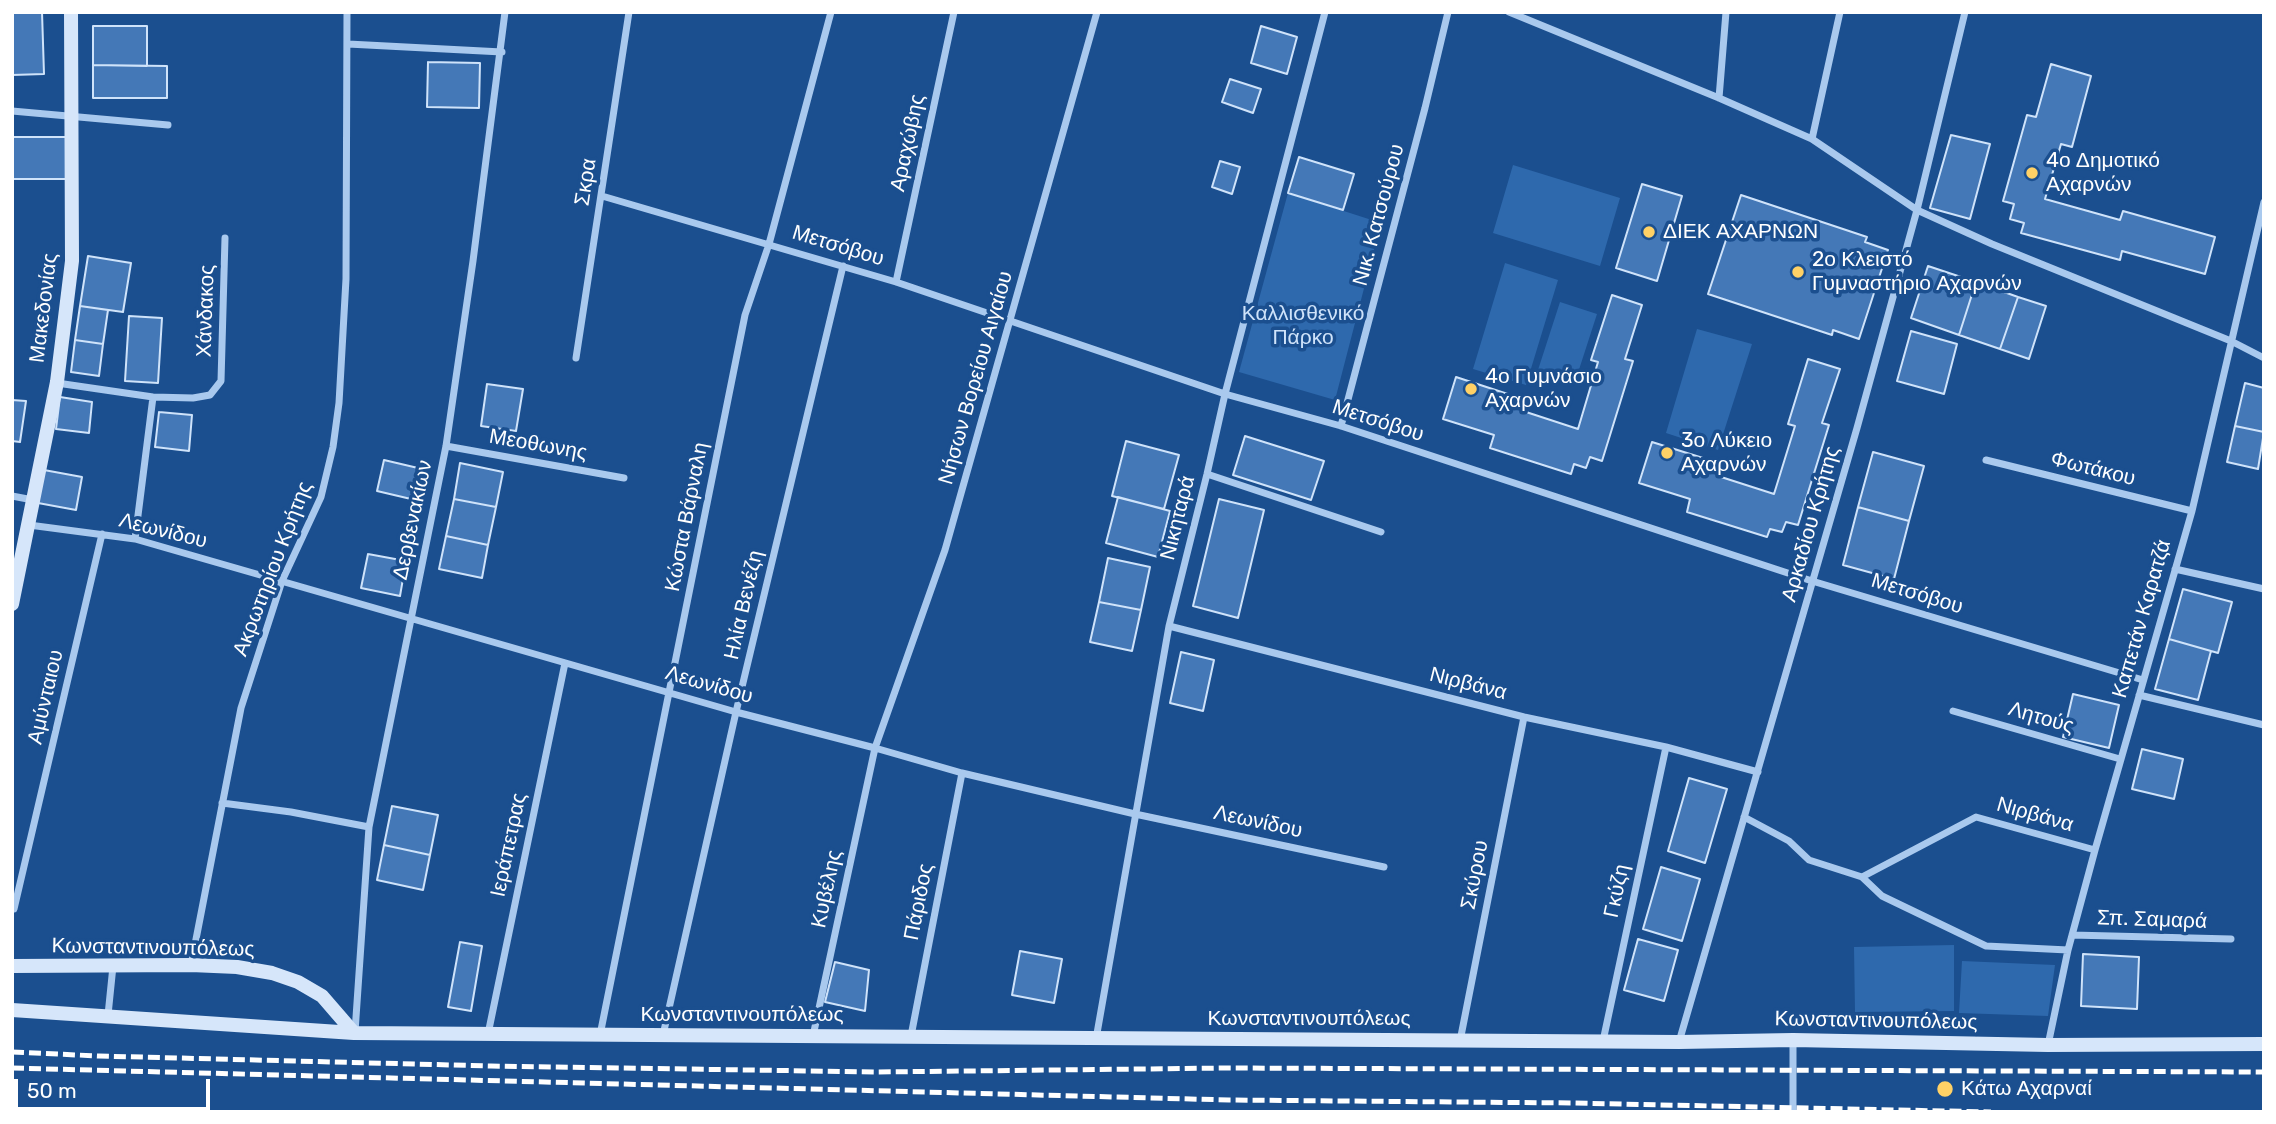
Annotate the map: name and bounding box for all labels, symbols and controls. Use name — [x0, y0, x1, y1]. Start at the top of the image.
street label: Αραχώβης — [885, 92, 931, 194]
street label: Νικ. Κατσούρου — [1348, 141, 1410, 289]
place label: 4ο Δημοτικό Αχαρνών — [2046, 148, 2160, 198]
street label: Σκρα — [570, 157, 602, 207]
marker: 4ο Δημοτικό Αχαρνών — [2024, 165, 2040, 181]
place label: ΔΙΕΚ ΑΧΑΡΝΩΝ — [1663, 219, 1818, 245]
street label: Μετσόβου — [789, 220, 887, 272]
marker: ΔΙΕΚ ΑΧΑΡΝΩΝ — [1641, 224, 1657, 240]
place label: 2ο Κλειστό Γυμναστήριο Αχαρνών — [1812, 247, 2022, 297]
street label: Μακεδονίας — [25, 252, 63, 364]
street label: Χάνδακος — [192, 264, 220, 358]
marker: 2ο Κλειστό Γυμναστήριο Αχαρνών — [1790, 264, 1806, 280]
street label: Νήσων Βορείου Αιγαίου — [933, 268, 1019, 488]
park label: Καλλισθενικό Πάρκο — [1242, 301, 1364, 351]
place label: 4ο Γυμνάσιο Αχαρνών — [1485, 364, 1602, 414]
marker: 4ο Γυμνάσιο Αχαρνών — [1463, 381, 1479, 397]
street label: Μετσόβου — [1329, 394, 1427, 448]
street label: Μεοθωνης — [487, 424, 589, 466]
place label: 3ο Λύκειο Αχαρνών — [1681, 428, 1772, 478]
street label: Κώστα Βάρναλη — [660, 440, 714, 594]
street label: Αρκαδίου Κρήτης — [1777, 443, 1845, 605]
marker: 3ο Λύκειο Αχαρνών — [1659, 445, 1675, 461]
street label: Φωτάκου — [2048, 446, 2138, 492]
street label: Δερβενακίων — [388, 458, 438, 582]
street label: Νικηταρά — [1155, 473, 1201, 563]
street label: Ακρωτηρίου Κρήτης — [228, 478, 318, 660]
street label: Λεωνίδου — [116, 508, 210, 554]
street label: Καπετάν Καρατζά — [2107, 537, 2177, 701]
street label: Ηλία Βενέζη — [719, 548, 769, 662]
street label: Μετσόβου — [1868, 568, 1966, 620]
street label: Αμύνταιου — [23, 647, 69, 747]
street label: Λεωνίδου — [662, 661, 756, 709]
street label: Νιρβάνα — [1427, 662, 1509, 706]
street label: Λητούς — [2005, 697, 2077, 739]
street label: Ιεράπετρας — [486, 791, 532, 899]
street label: Νιρβάνα — [1994, 792, 2076, 838]
street label: Λεωνίδου — [1211, 800, 1305, 844]
street label: Σκύρου — [1456, 838, 1494, 912]
street label: Κυβέλης — [806, 848, 848, 930]
street label: Πάριδος — [899, 862, 939, 942]
street label: Γκύζη — [1599, 862, 1635, 920]
street label: Σπ. Σαμαρά — [2096, 905, 2208, 935]
street label: Κωνσταντινουπόλεως — [51, 934, 255, 962]
street label: Κωνσταντινουπόλεως — [640, 1002, 844, 1028]
street label: Κωνσταντινουπόλεως — [1207, 1006, 1411, 1032]
street label: Κωνσταντινουπόλεως — [1774, 1007, 1978, 1035]
scale bar — [18, 1064, 214, 1108]
place label: Κάτω Αχαρναί — [1961, 1076, 2092, 1102]
text: 50 m — [27, 1078, 77, 1103]
marker: Κάτω Αχαρναί — [1935, 1079, 1955, 1099]

